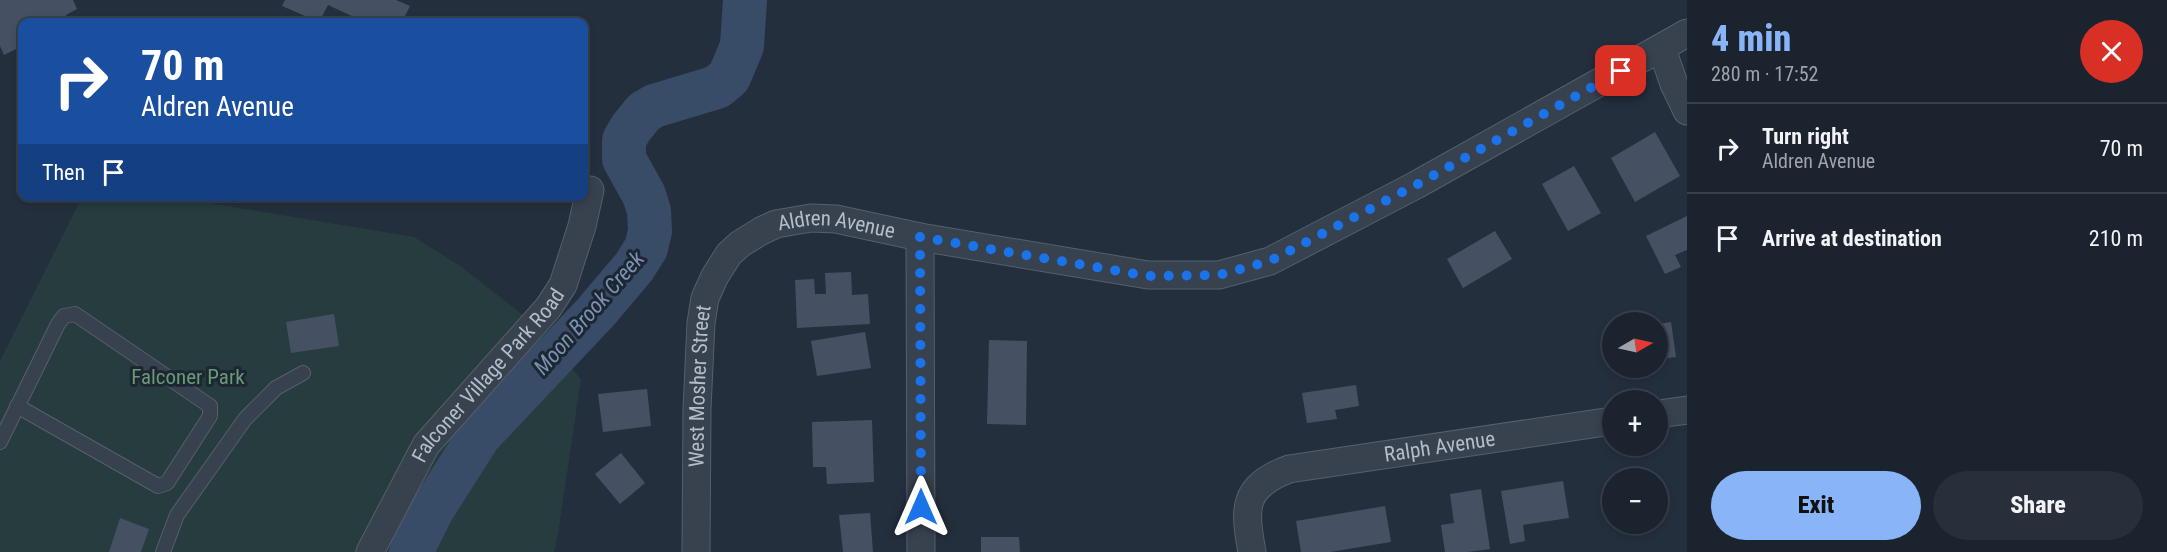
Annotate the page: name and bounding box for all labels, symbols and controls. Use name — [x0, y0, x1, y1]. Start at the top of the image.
text: 4 min — [1711, 18, 1791, 60]
button: close — [2080, 20, 2143, 83]
text: 70 m — [141, 41, 224, 90]
icon: right — [42, 42, 120, 120]
pin — [1595, 45, 1646, 96]
icon: arrive — [1604, 54, 1637, 87]
text: 280 m · 17:52 — [1711, 62, 1818, 86]
text: Aldren Avenue — [141, 91, 294, 123]
text: Turn right — [1762, 124, 1849, 149]
icon: right — [1711, 132, 1744, 165]
text: 70 m — [2100, 136, 2143, 161]
text: Aldren Avenue — [1762, 149, 1875, 173]
icon: arrive — [97, 156, 130, 189]
text: Then — [42, 160, 85, 185]
street label: Aldren Avenue — [776, 206, 897, 243]
icon: arrive — [1711, 222, 1744, 255]
text: Arrive at destination — [1762, 226, 1942, 251]
text: 210 m — [2089, 226, 2143, 251]
water label: Moon Brook Creek — [529, 246, 649, 380]
street label: Falconer Village Park Road — [407, 284, 569, 466]
street label: West Mosher Street — [685, 303, 716, 467]
north arrow — [1602, 312, 1668, 378]
map controls — [1602, 312, 1668, 534]
park label: Falconer Park — [131, 365, 245, 389]
button: + — [1602, 390, 1668, 456]
street label: Ralph Avenue — [1382, 427, 1497, 467]
button: − — [1602, 468, 1668, 534]
button: Exit — [1711, 471, 1921, 540]
button: Share — [1933, 471, 2143, 540]
position arrow — [889, 475, 953, 539]

